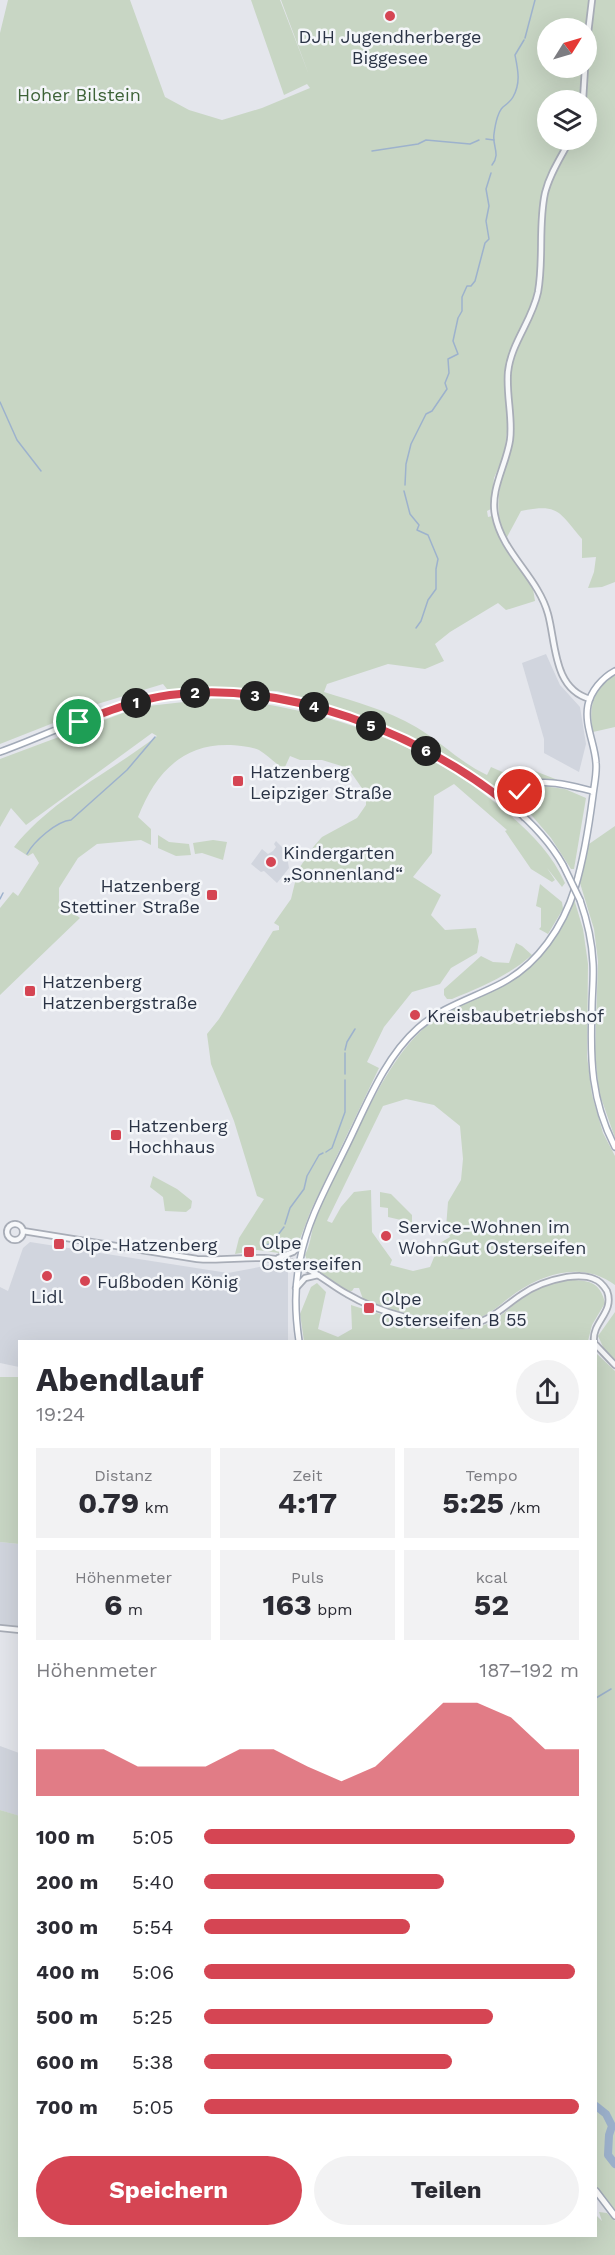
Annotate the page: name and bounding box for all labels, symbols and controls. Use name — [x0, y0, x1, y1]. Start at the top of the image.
marker: DJH Jugendherberge Biggesee — [383, 9, 397, 23]
north arrow — [537, 18, 597, 78]
map controls — [537, 18, 597, 150]
place label: DJH Jugendherberge Biggesee — [298, 26, 482, 68]
park label: Hoher Bilstein — [17, 84, 141, 105]
button: layers — [537, 90, 597, 150]
pin: 2 — [180, 678, 210, 708]
pin: 3 — [240, 681, 270, 711]
text: 2 — [190, 683, 200, 702]
text: 3 — [250, 686, 260, 705]
pin: 1 — [121, 688, 151, 718]
pin: 4 — [299, 692, 329, 722]
text: 1 — [133, 693, 139, 712]
pin — [53, 696, 104, 747]
text: 4 — [309, 697, 319, 716]
icon: arrive — [62, 705, 95, 738]
pin: 5 — [356, 711, 386, 741]
text: 5 — [366, 716, 376, 735]
pin: 6 — [411, 736, 441, 766]
text: 6 — [421, 741, 431, 760]
place label: Hatzenberg Leipziger Straße — [250, 761, 392, 803]
pin — [494, 766, 545, 817]
marker: Hatzenberg Leipziger Straße — [231, 774, 245, 788]
icon: check — [503, 775, 536, 808]
place label: Kindergarten „Sonnenland“ — [283, 842, 403, 884]
marker: Kindergarten „Sonnenland“ — [264, 855, 278, 869]
place label: Hatzenberg Stettiner Straße — [60, 875, 200, 917]
marker: Hatzenberg Stettiner Straße — [205, 888, 219, 902]
place label: Hatzenberg Hatzenbergstraße — [42, 971, 197, 1013]
marker: Hatzenberg Hatzenbergstraße — [23, 984, 37, 998]
place label: Kreisbaubetriebshof — [427, 1005, 604, 1026]
marker: Kreisbaubetriebshof — [408, 1008, 422, 1022]
place label: Hatzenberg Hochhaus — [128, 1115, 228, 1157]
marker: Hatzenberg Hochhaus — [109, 1128, 123, 1142]
place label: Service-Wohnen im WohnGut Osterseifen — [398, 1216, 586, 1258]
marker: Service-Wohnen im WohnGut Osterseifen — [379, 1229, 393, 1243]
place label: Olpe Osterseifen — [261, 1232, 362, 1274]
place label: Olpe Hatzenberg — [71, 1234, 218, 1255]
marker: Olpe Hatzenberg — [52, 1237, 66, 1251]
marker: Olpe Osterseifen — [242, 1245, 256, 1259]
marker: Lidl — [40, 1269, 54, 1283]
place label: Fußboden König — [97, 1271, 238, 1292]
marker: Fußboden König — [78, 1274, 92, 1288]
place label: Lidl — [31, 1286, 64, 1307]
place label: Olpe Osterseifen B 55 — [381, 1288, 527, 1330]
marker: Olpe Osterseifen B 55 — [362, 1301, 376, 1315]
text: Abendlauf — [36, 1360, 204, 1399]
button: share — [516, 1360, 579, 1423]
text: 19:24 — [36, 1402, 85, 1426]
text: Distanz — [94, 1466, 153, 1485]
text: Zeit — [293, 1466, 322, 1485]
text: Tempo — [465, 1466, 518, 1485]
text: 0.79 — [78, 1485, 139, 1520]
text: 4:17 — [278, 1485, 337, 1520]
text: 5:25 — [442, 1485, 504, 1520]
text: km — [139, 1498, 169, 1517]
text: /km — [504, 1498, 541, 1517]
text: Höhenmeter — [75, 1568, 172, 1587]
text: Puls — [291, 1568, 324, 1587]
text: kcal — [476, 1568, 507, 1587]
text: 6 — [104, 1587, 122, 1622]
text: 163 — [263, 1587, 312, 1622]
text: 52 — [474, 1587, 509, 1622]
text: m — [122, 1600, 143, 1619]
text: bpm — [312, 1600, 352, 1619]
text: Höhenmeter — [36, 1658, 157, 1682]
text: 187–192 m — [479, 1658, 579, 1682]
text: 100 m — [36, 1825, 95, 1849]
text: 5:05 — [132, 1825, 174, 1849]
text: 200 m — [36, 1870, 98, 1894]
text: 5:40 — [132, 1870, 174, 1894]
text: 300 m — [36, 1915, 98, 1939]
text: 5:54 — [132, 1915, 173, 1939]
text: 400 m — [36, 1960, 99, 1984]
text: 5:06 — [132, 1960, 174, 1984]
text: 500 m — [36, 2005, 98, 2029]
text: 5:25 — [132, 2005, 173, 2029]
text: 600 m — [36, 2050, 99, 2074]
text: 5:38 — [132, 2050, 174, 2074]
text: 700 m — [36, 2095, 98, 2119]
text: 5:05 — [132, 2095, 174, 2119]
button: Speichern — [36, 2156, 302, 2225]
button: Teilen — [314, 2156, 579, 2225]

